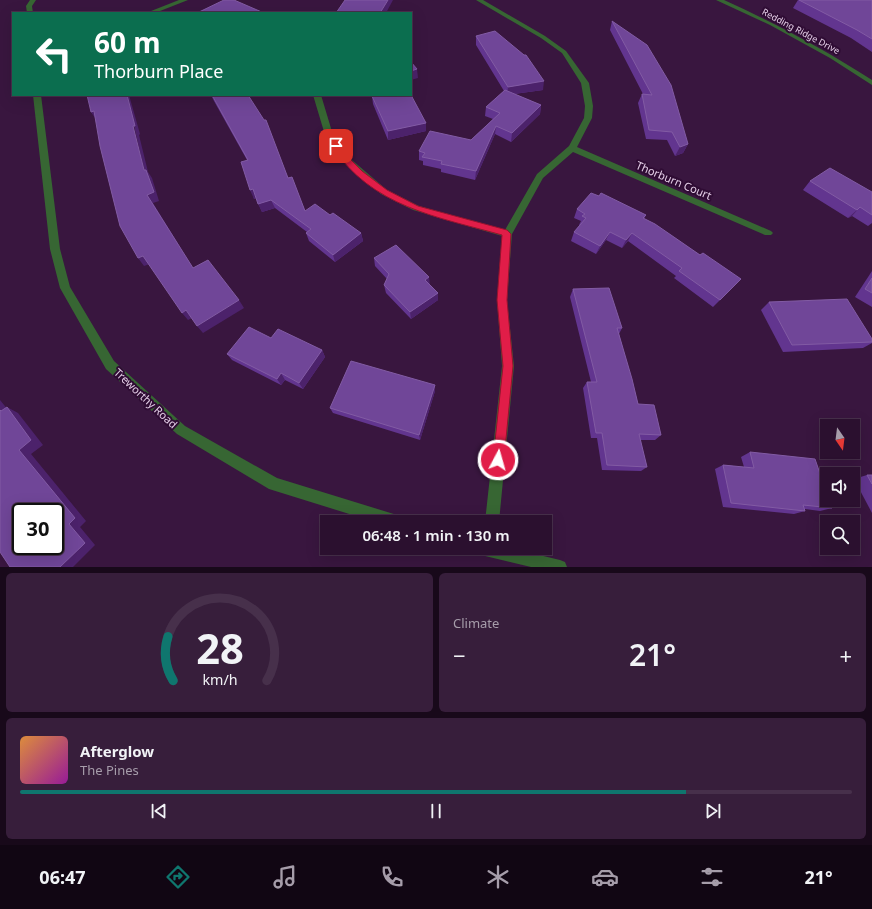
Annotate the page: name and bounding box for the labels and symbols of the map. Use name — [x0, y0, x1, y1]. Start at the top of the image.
street label: Redding Ridge Drive — [760, 5, 842, 57]
pin — [319, 129, 353, 163]
street label: Thorburn Court — [634, 157, 714, 203]
street label: Treworthy Road — [111, 365, 181, 431]
north arrow — [820, 419, 860, 459]
position arrow — [477, 439, 519, 481]
speed limit sign: 30 — [12, 503, 64, 555]

